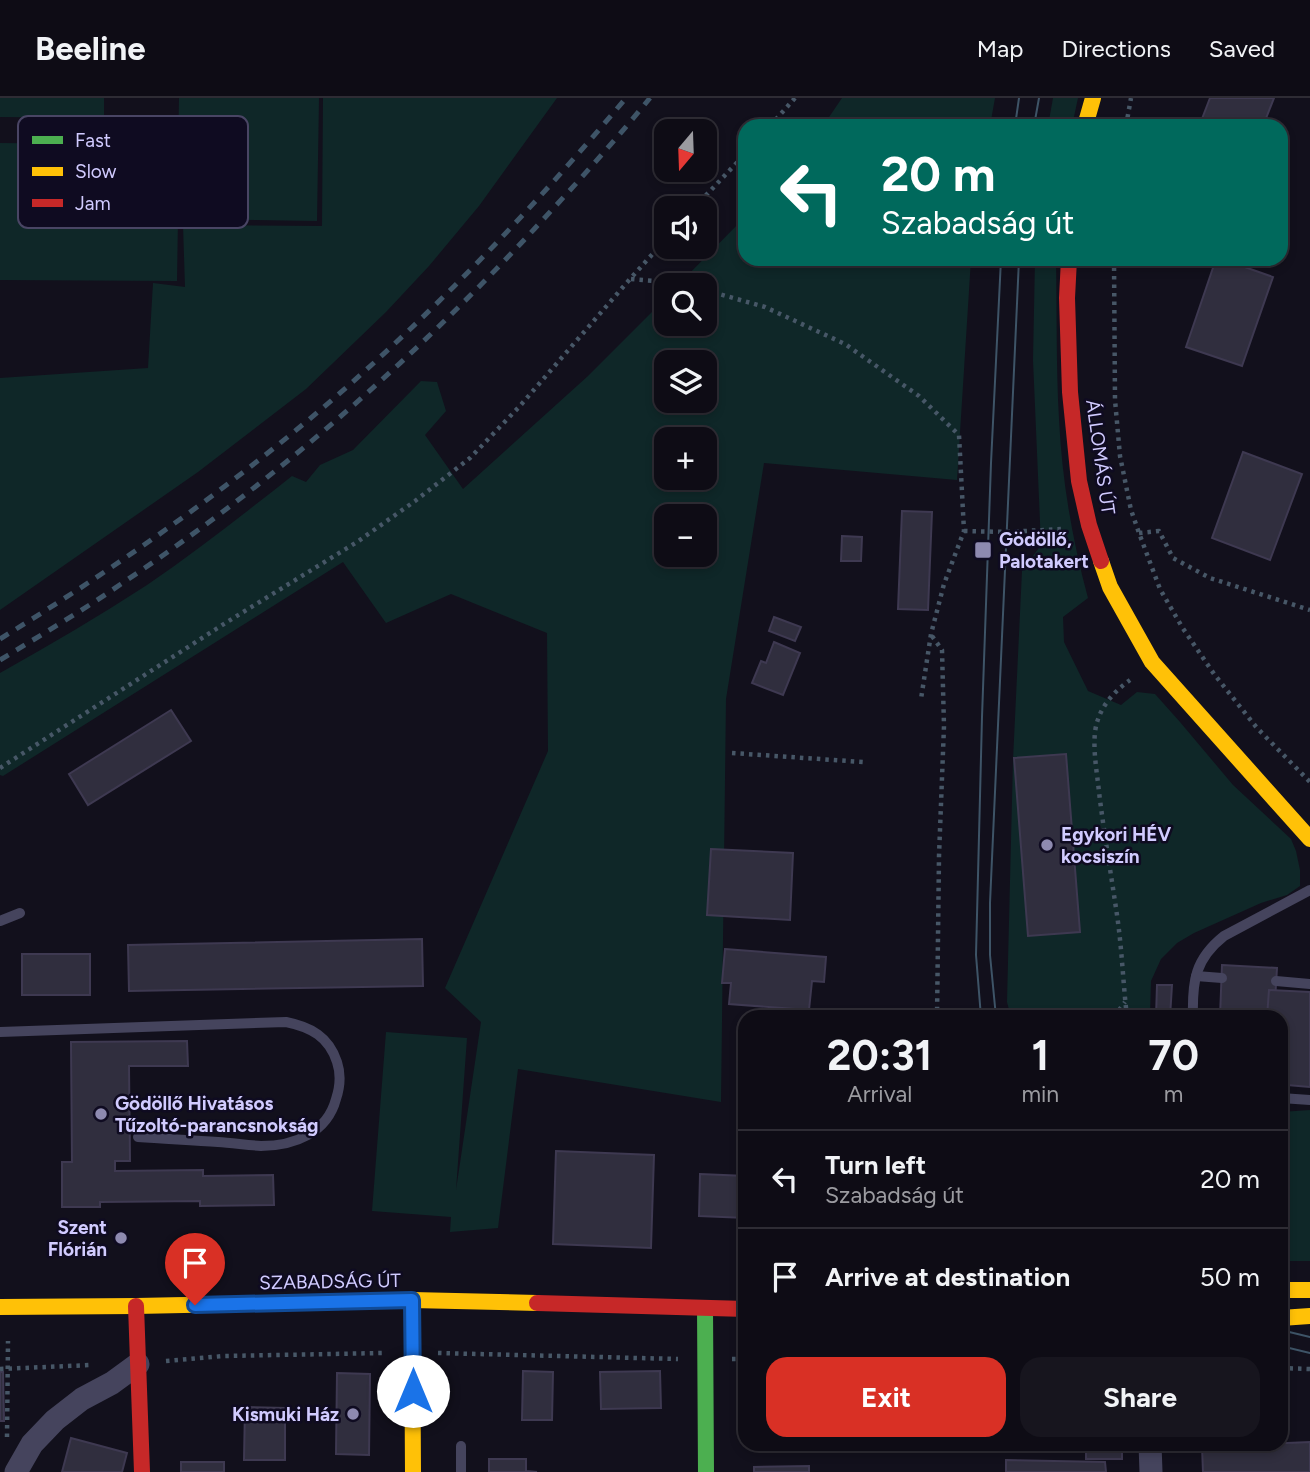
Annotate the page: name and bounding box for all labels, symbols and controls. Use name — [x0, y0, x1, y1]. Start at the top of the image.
text: Beeline — [35, 29, 146, 68]
text: Map — [977, 34, 1023, 63]
text: Directions — [1061, 34, 1171, 63]
text: Saved — [1209, 34, 1275, 63]
legend — [18, 116, 248, 228]
north arrow — [654, 119, 718, 182]
map controls — [654, 119, 717, 567]
text: Fast — [75, 129, 111, 152]
text: 20 m — [881, 144, 996, 203]
icon: left — [766, 147, 857, 238]
text: Slow — [75, 160, 117, 183]
text: Jam — [75, 192, 111, 215]
button: sound — [654, 196, 717, 259]
text: Szabadság út — [881, 204, 1074, 242]
button: search — [654, 273, 717, 336]
button: layers — [654, 350, 717, 413]
street label: ÁLLOMÁS ÚT — [1081, 398, 1120, 517]
button: + — [654, 427, 717, 490]
button: − — [654, 504, 717, 567]
place label: Gödöllő, Palotakert — [999, 528, 1089, 573]
marker: Gödöllő, Palotakert — [973, 540, 993, 560]
place label: Egykori HÉV kocsiszín — [1061, 823, 1171, 868]
marker: Egykori HÉV kocsiszín — [1039, 837, 1055, 853]
text: 20:31 — [827, 1030, 932, 1081]
text: 1 — [1031, 1030, 1049, 1081]
text: 70 — [1148, 1030, 1199, 1081]
text: Arrival — [847, 1080, 912, 1108]
text: min — [1021, 1080, 1059, 1108]
text: m — [1164, 1080, 1183, 1108]
place label: Gödöllő Hivatásos Tűzoltó-parancsnokság — [115, 1092, 318, 1137]
marker: Gödöllő Hivatásos Tűzoltó-parancsnokság — [93, 1106, 109, 1122]
text: Turn left — [825, 1149, 926, 1181]
icon: left — [766, 1160, 804, 1198]
text: 20 m — [1200, 1163, 1260, 1195]
text: Szabadság út — [825, 1181, 964, 1209]
place label: Szent Flórián — [48, 1216, 107, 1261]
marker: Szent Flórián — [113, 1230, 129, 1246]
pin — [165, 1233, 225, 1305]
icon: arrive — [176, 1244, 214, 1282]
icon: arrive — [766, 1258, 804, 1296]
text: Arrive at destination — [825, 1261, 1070, 1293]
text: 50 m — [1200, 1261, 1260, 1293]
street label: SZABADSÁG ÚT — [259, 1269, 402, 1294]
position arrow — [376, 1354, 450, 1428]
button: Exit — [766, 1357, 1006, 1437]
button: Share — [1020, 1357, 1260, 1437]
place label: Kismuki Ház — [232, 1403, 339, 1426]
marker: Kismuki Ház — [345, 1406, 361, 1422]

